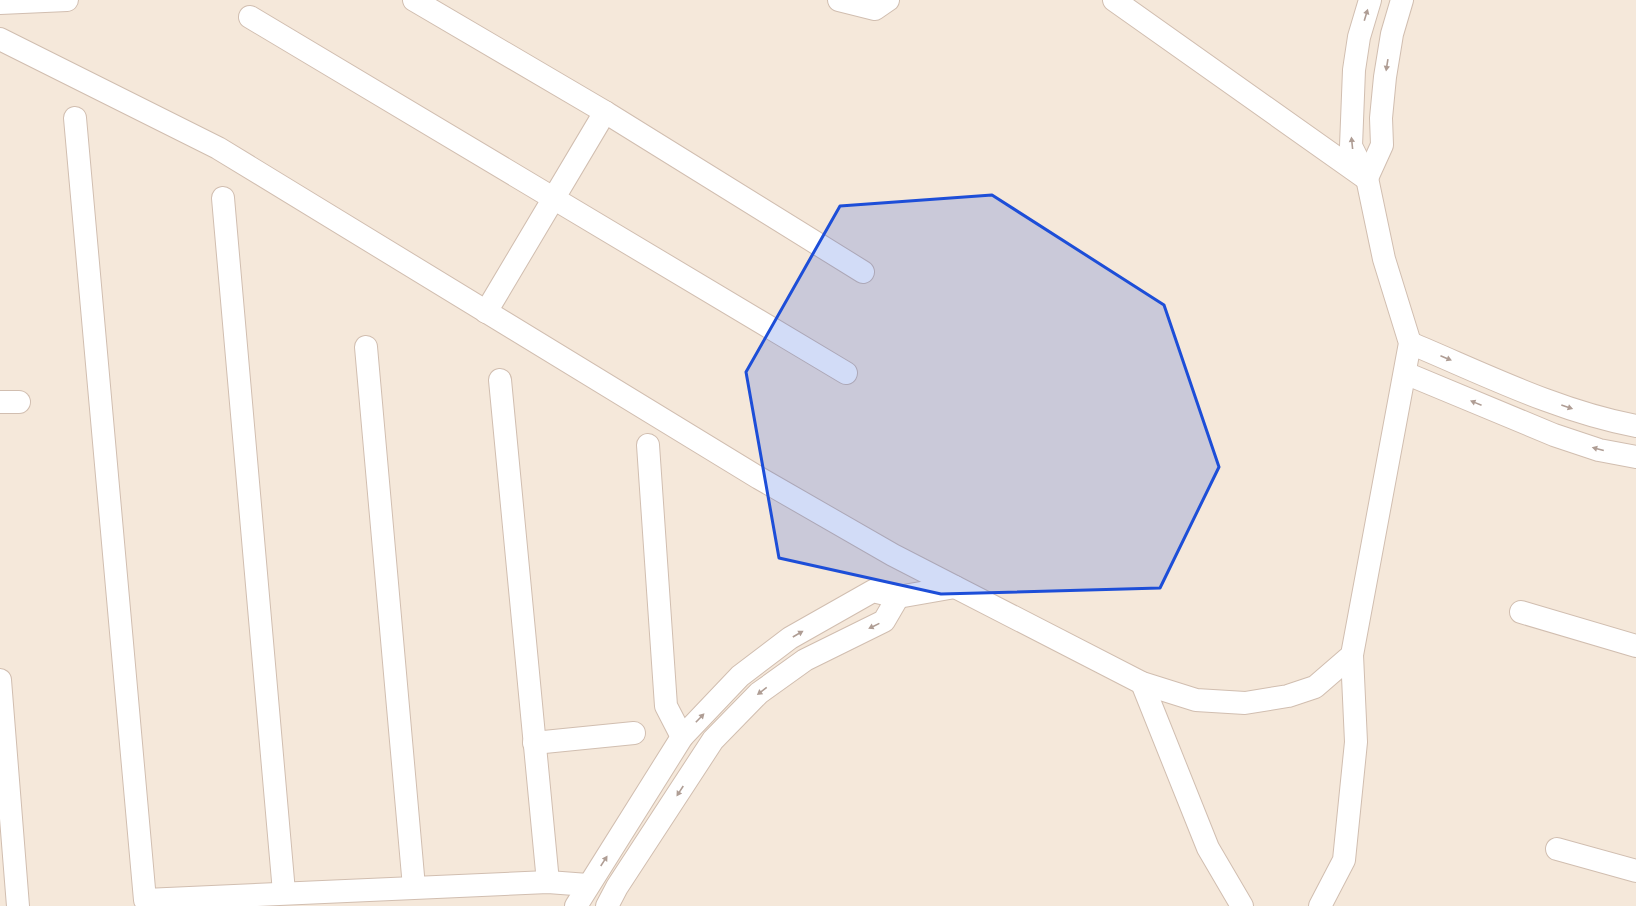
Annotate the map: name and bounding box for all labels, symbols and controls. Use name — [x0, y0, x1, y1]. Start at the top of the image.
one-way arrow — [1363, 8, 1369, 20]
one-way arrow — [1384, 59, 1390, 71]
one-way arrow — [1349, 137, 1355, 149]
one-way arrow — [1441, 355, 1452, 361]
one-way arrow — [1471, 400, 1482, 406]
one-way arrow — [1561, 404, 1573, 410]
one-way arrow — [1592, 446, 1604, 452]
one-way arrow — [868, 623, 879, 629]
one-way arrow — [792, 631, 804, 638]
one-way arrow — [756, 687, 767, 696]
one-way arrow — [695, 714, 704, 723]
one-way arrow — [676, 785, 683, 797]
one-way arrow — [600, 855, 607, 867]

